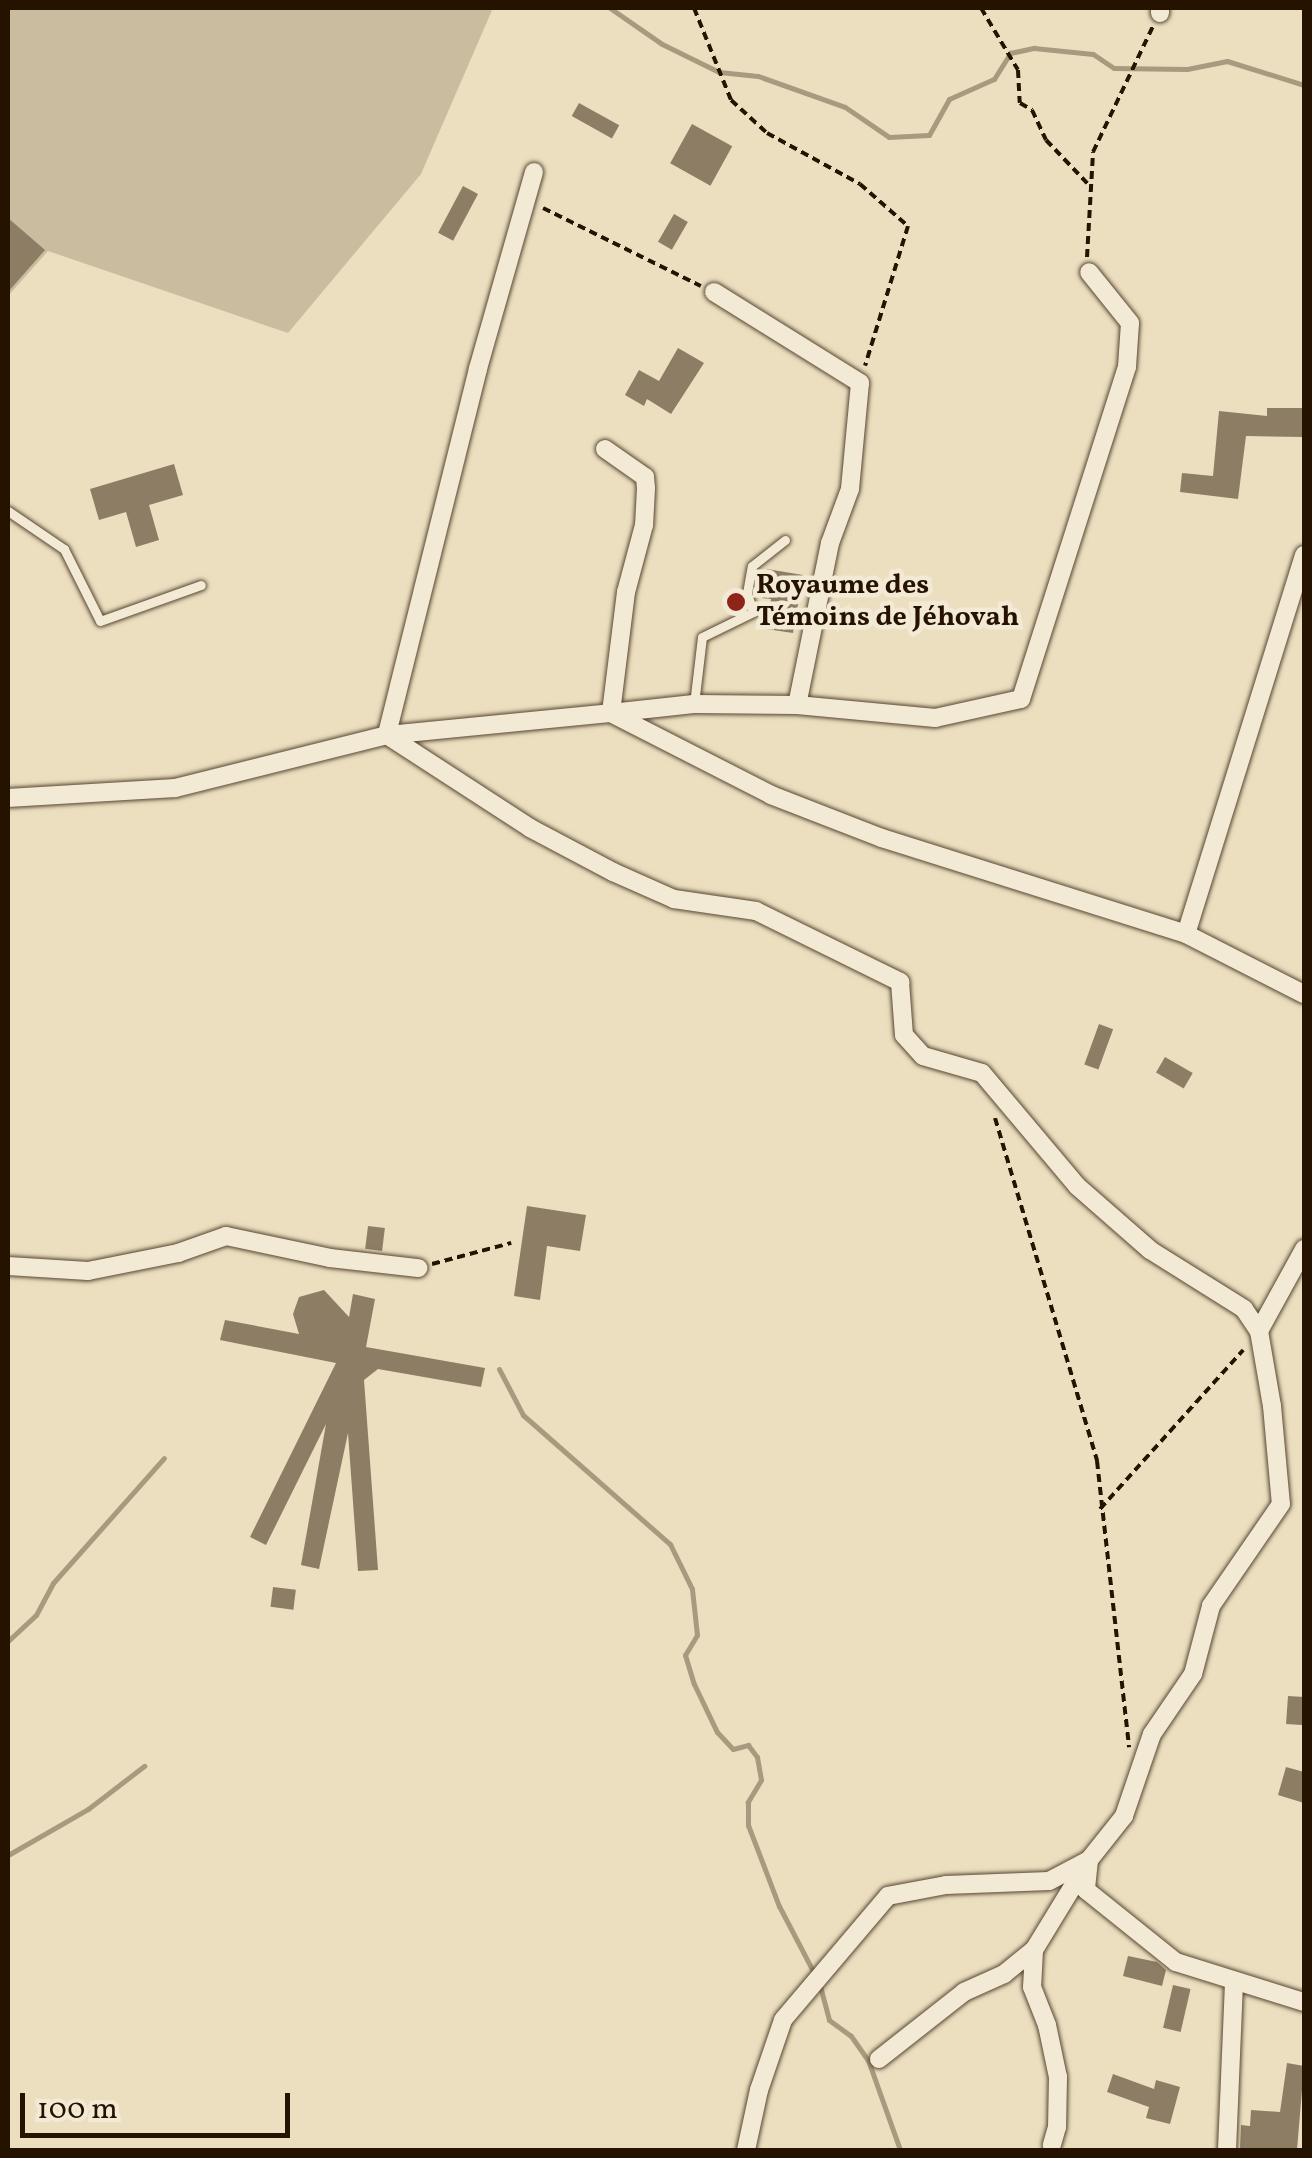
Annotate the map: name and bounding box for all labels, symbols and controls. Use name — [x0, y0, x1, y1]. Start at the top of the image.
place label: Royaume des Témoins de Jéhovah — [756, 569, 1019, 635]
marker: Royaume des Témoins de Jéhovah — [725, 591, 747, 613]
scale bar — [25, 2073, 295, 2135]
text: 100 m — [37, 2089, 118, 2131]

